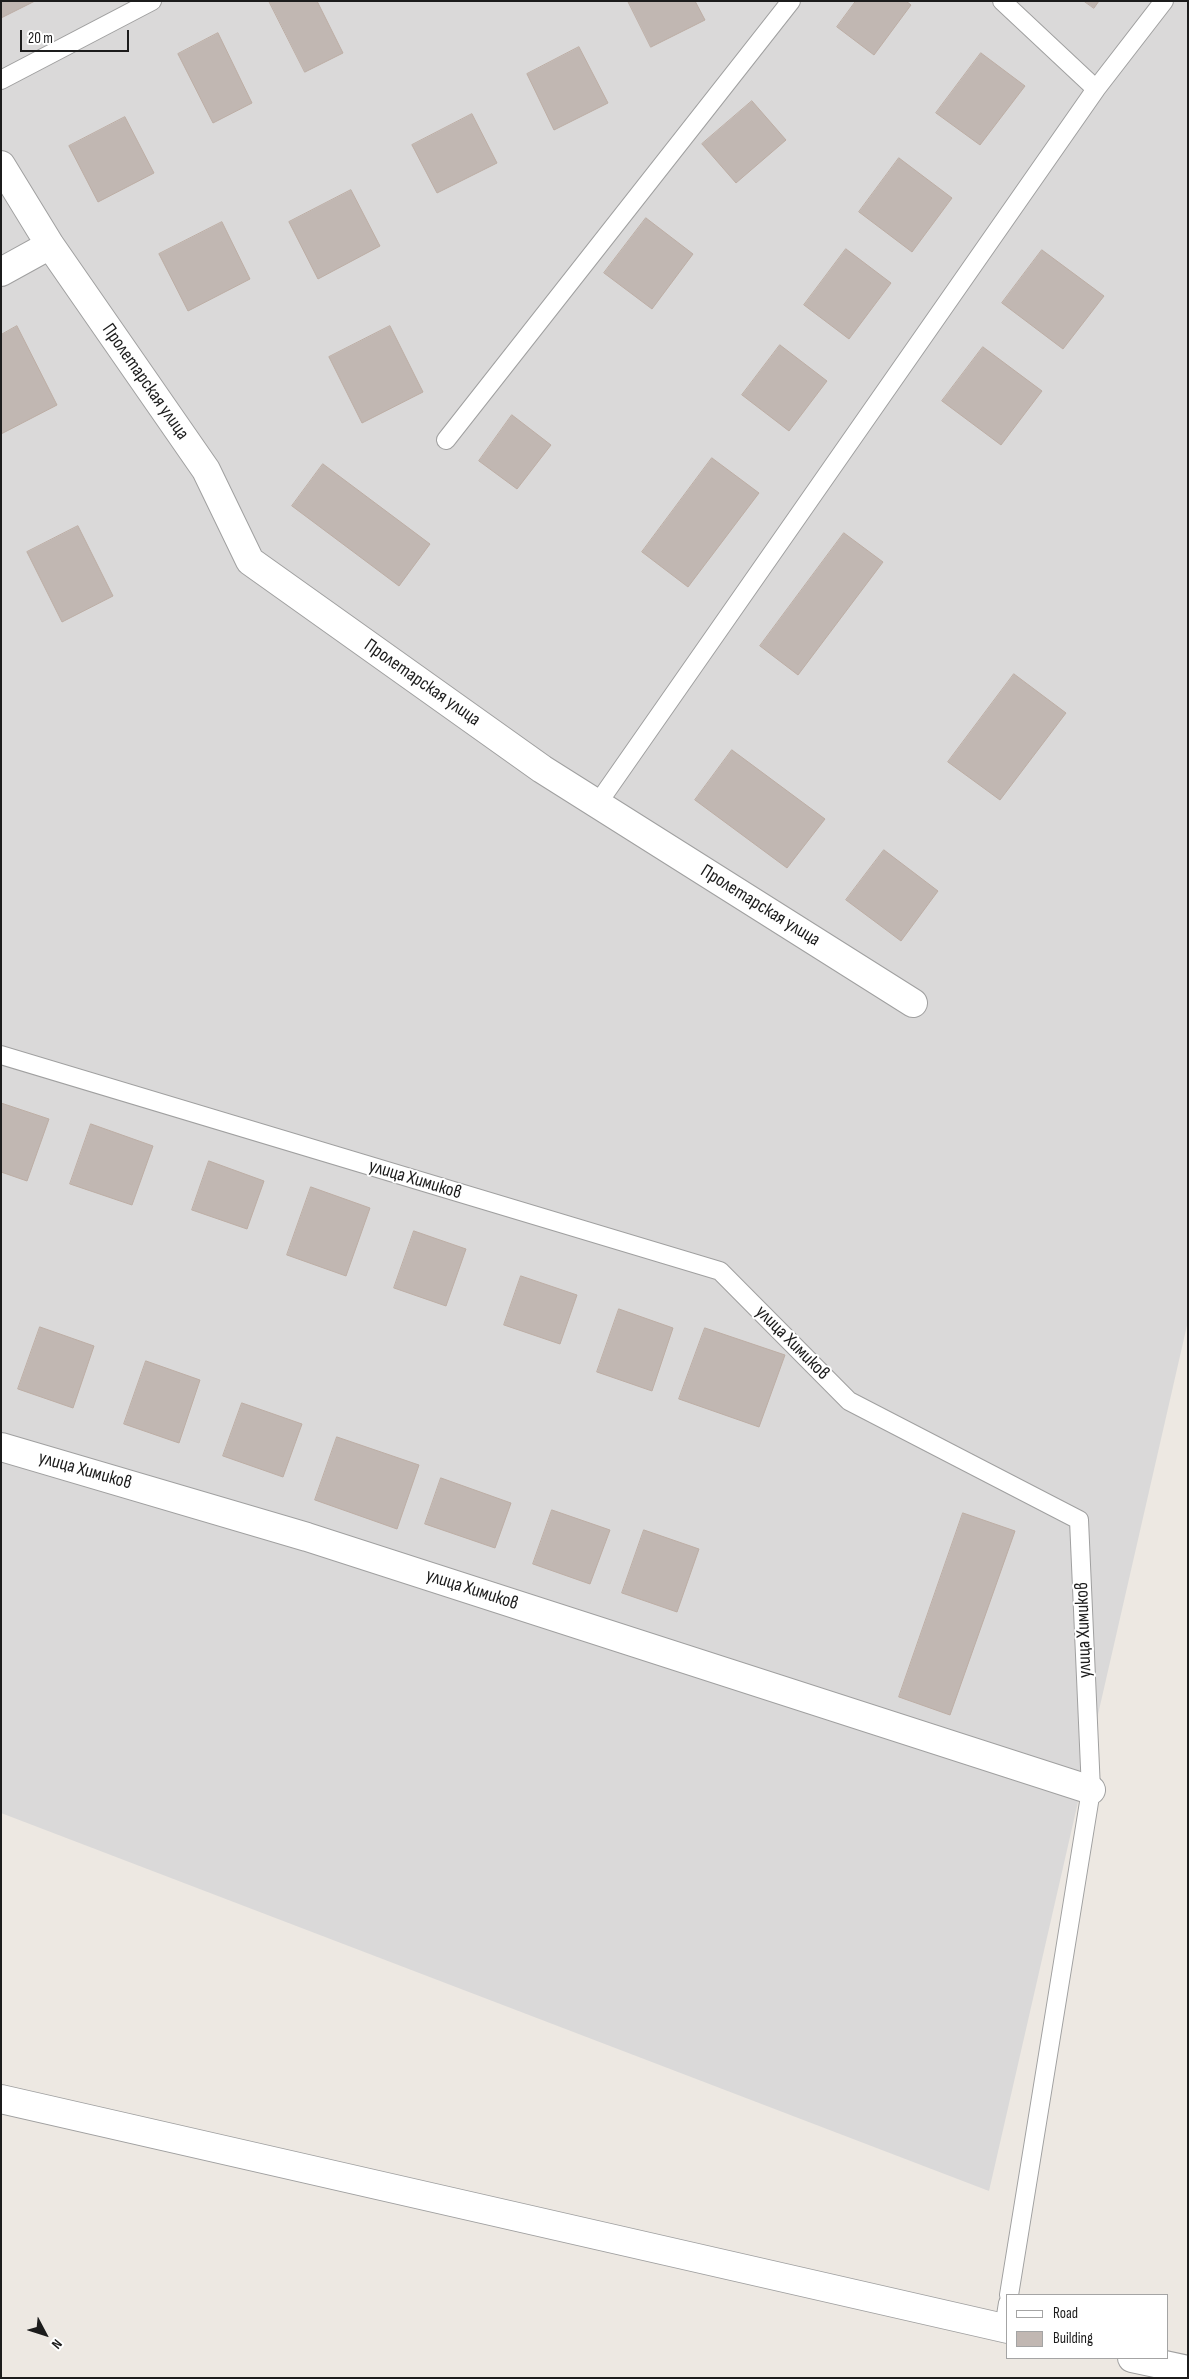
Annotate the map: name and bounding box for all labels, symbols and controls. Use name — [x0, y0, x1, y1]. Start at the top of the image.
scale bar — [22, 20, 131, 52]
text: 20 m — [28, 29, 53, 48]
street label: Пролетарская улица — [96, 319, 194, 445]
street label: Пролетарская улица — [359, 634, 485, 732]
street label: Пролетарская улица — [696, 860, 824, 952]
street label: улица Химиков — [366, 1155, 464, 1205]
street label: улица Химиков — [750, 1301, 834, 1385]
street label: улица Химиков — [36, 1447, 134, 1495]
street label: улица Химиков — [423, 1564, 521, 1616]
street label: улица Химиков — [1071, 1582, 1097, 1678]
legend — [1006, 2294, 1169, 2359]
text: Road — [1053, 2304, 1078, 2323]
north arrow — [20, 2309, 70, 2359]
text: Building — [1053, 2329, 1093, 2348]
text: N — [48, 2336, 66, 2352]

